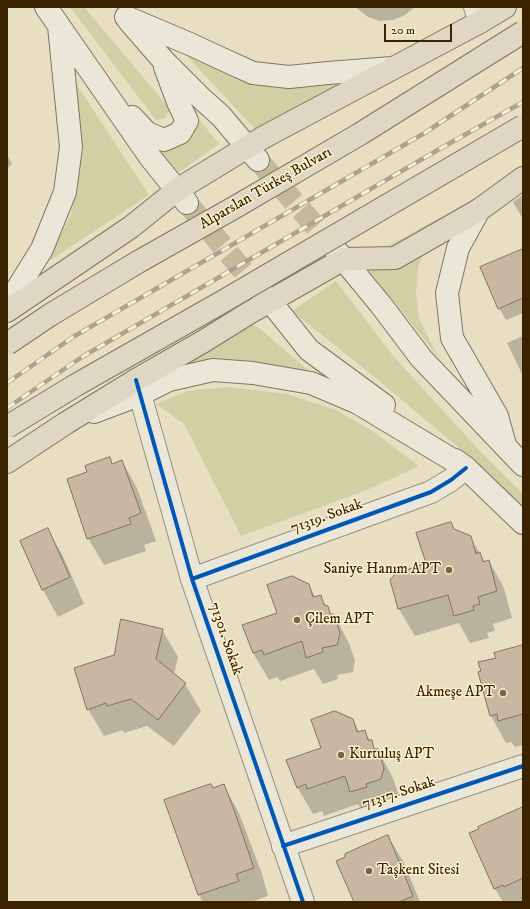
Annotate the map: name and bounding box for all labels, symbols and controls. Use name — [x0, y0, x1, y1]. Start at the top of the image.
scale bar — [386, 16, 454, 42]
text: 20 m — [391, 23, 415, 38]
street label: Alparslan Türkeş Bulvarı — [197, 144, 335, 234]
street label: 71319. Sokak — [289, 496, 365, 538]
place label: Saniye Hanım APT — [323, 561, 441, 579]
marker: Saniye Hanım APT — [444, 565, 454, 575]
street label: 71301. Sokak — [204, 600, 246, 678]
place label: Çilem APT — [305, 611, 374, 629]
marker: Çilem APT — [292, 615, 302, 625]
place label: Akmeşe APT — [416, 684, 495, 702]
marker: Akmeşe APT — [498, 688, 508, 698]
place label: Kurtuluş APT — [349, 746, 434, 764]
marker: Kurtuluş APT — [336, 750, 346, 760]
street label: 71317. Sokak — [360, 774, 438, 814]
place label: Taşkent Sitesi — [377, 862, 459, 880]
marker: Taşkent Sitesi — [364, 866, 374, 876]

